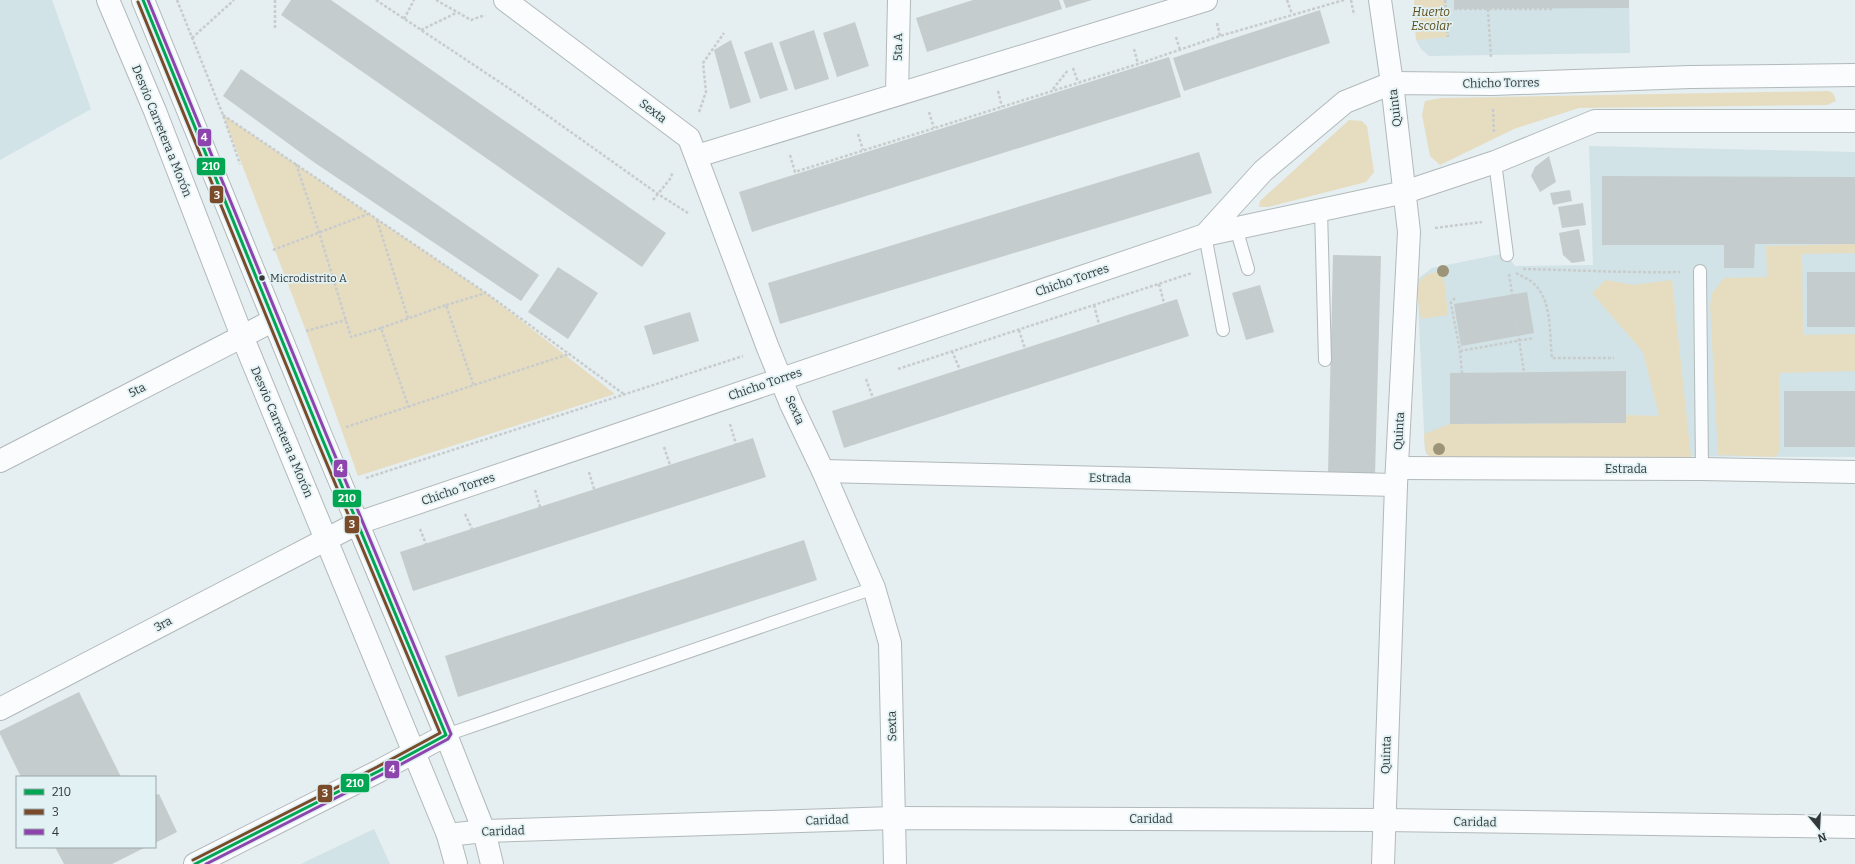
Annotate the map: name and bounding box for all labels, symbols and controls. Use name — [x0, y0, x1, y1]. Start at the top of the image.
park label: Huerto Escolar — [1411, 5, 1452, 33]
street label: 5ta A — [891, 32, 905, 61]
street label: Desvio Carretera a Morón — [129, 63, 195, 199]
street label: Chicho Torres — [1462, 75, 1540, 91]
street label: Quinta — [1386, 88, 1404, 128]
street label: Sexta — [637, 96, 670, 126]
line badge: 4 — [197, 128, 212, 147]
text: 4 — [201, 131, 208, 144]
line badge: 210 — [196, 157, 226, 176]
text: 210 — [202, 160, 220, 173]
line badge: 3 — [209, 185, 224, 204]
text: 3 — [214, 189, 220, 202]
street label: Chicho Torres — [1033, 261, 1111, 299]
place label: Microdistrito A — [270, 272, 347, 285]
marker: Microdistrito A — [257, 273, 267, 283]
street label: Desvio Carretera a Morón — [248, 364, 316, 500]
street label: Chicho Torres — [726, 365, 804, 403]
street label: 5ta — [126, 380, 148, 400]
street label: Sexta — [782, 393, 808, 427]
street label: Quinta — [1391, 411, 1407, 451]
line badge: 4 — [333, 459, 348, 478]
text: 4 — [337, 462, 344, 475]
street label: Estrada — [1605, 462, 1648, 476]
street label: Chicho Torres — [419, 470, 497, 508]
street label: Estrada — [1089, 471, 1132, 485]
line badge: 210 — [332, 489, 362, 508]
text: 210 — [338, 492, 356, 505]
line badge: 3 — [344, 515, 360, 534]
text: 3 — [349, 518, 355, 531]
street label: 3ra — [152, 613, 175, 634]
street label: Sexta — [885, 710, 899, 741]
street label: Quinta — [1378, 735, 1394, 774]
line badge: 4 — [384, 760, 400, 779]
text: 4 — [389, 763, 396, 776]
line badge: 210 — [340, 773, 370, 793]
legend — [16, 776, 156, 848]
text: 210 — [346, 777, 364, 790]
line badge: 3 — [317, 784, 333, 803]
text: 210 — [52, 785, 71, 799]
text: 3 — [322, 787, 328, 800]
text: 3 — [52, 805, 59, 819]
north arrow — [1799, 808, 1839, 848]
street label: Caridad — [805, 812, 849, 828]
street label: Caridad — [1129, 812, 1173, 826]
street label: Caridad — [1453, 815, 1497, 829]
street label: Caridad — [481, 823, 525, 839]
text: 4 — [52, 825, 59, 839]
text: N — [1815, 830, 1828, 845]

